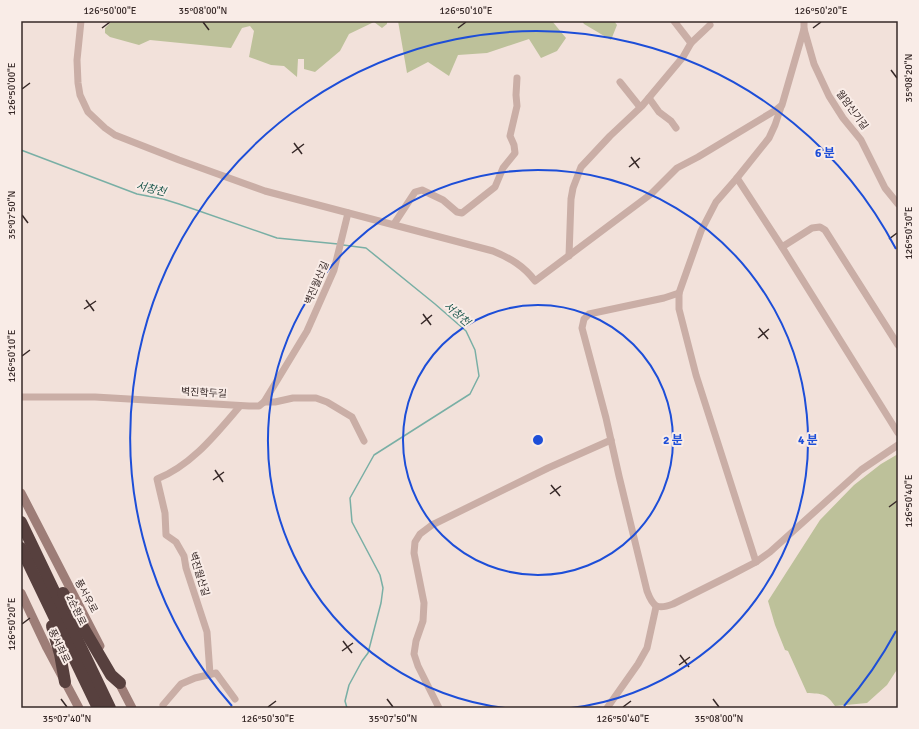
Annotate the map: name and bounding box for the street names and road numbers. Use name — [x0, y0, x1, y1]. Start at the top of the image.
street label: 월암신기길 — [834, 88, 870, 132]
street label: 벽진월산길 — [302, 259, 332, 307]
street label: 벽진학두길 — [181, 386, 227, 400]
street label: 벽진월산길 — [187, 550, 211, 598]
street label: 풍서우로 — [72, 577, 100, 615]
street label: 2순환로 — [63, 593, 89, 627]
street label: 풍서좌로 — [46, 627, 72, 665]

